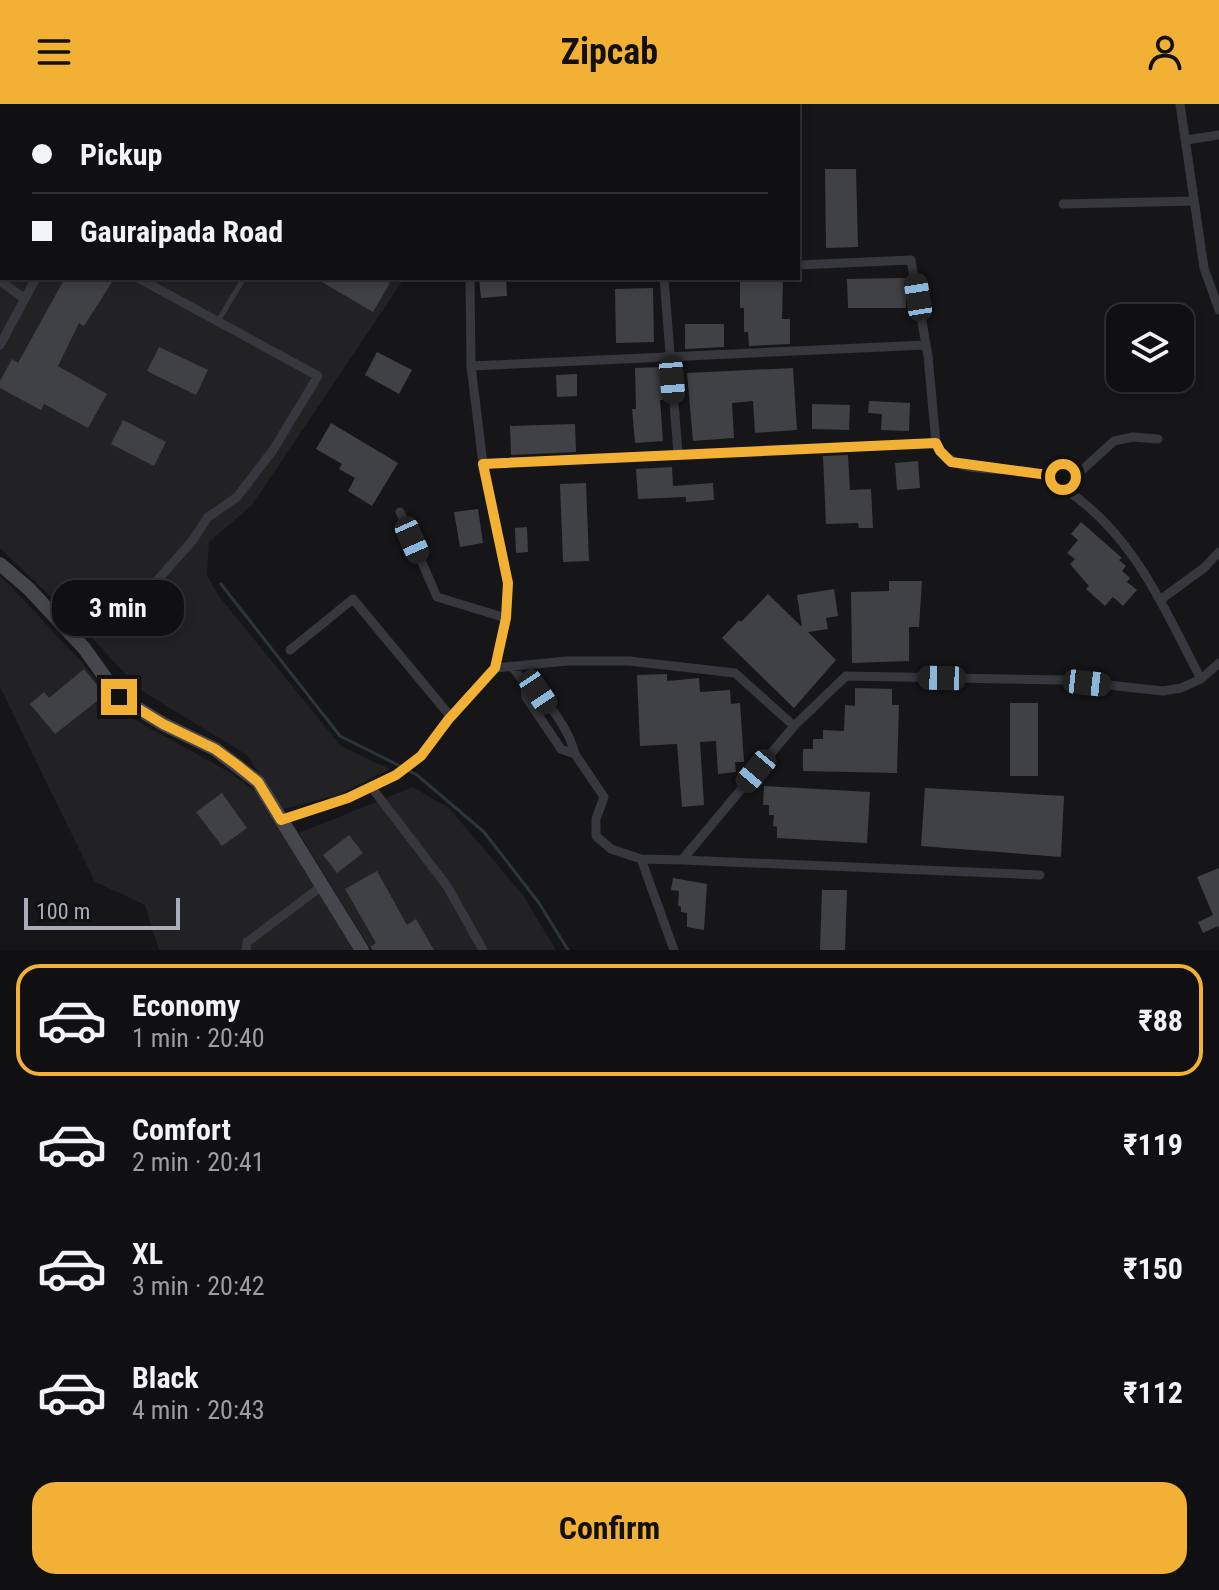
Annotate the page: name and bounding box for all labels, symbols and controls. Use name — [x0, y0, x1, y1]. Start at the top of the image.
icon: menu — [32, 30, 76, 74]
icon: person — [1143, 30, 1187, 74]
text: Zipcab — [561, 31, 658, 73]
text: Pickup — [80, 137, 162, 172]
text: Gauraipada Road — [80, 214, 283, 249]
car — [902, 271, 934, 323]
map controls — [1106, 304, 1194, 392]
button: layers — [1106, 304, 1194, 392]
car — [658, 355, 686, 405]
route start — [1045, 459, 1081, 495]
car — [391, 513, 433, 567]
callout: 3 min — [53, 581, 185, 637]
text: 3 min — [89, 593, 147, 623]
car — [515, 665, 561, 719]
car — [918, 666, 966, 690]
car — [1062, 669, 1112, 697]
route end — [101, 679, 137, 715]
car — [731, 745, 781, 797]
scale bar — [24, 894, 180, 930]
text: 100 m — [36, 899, 90, 924]
icon: car — [36, 984, 108, 1056]
text: Economy — [132, 988, 240, 1023]
text: ₹88 — [1138, 1003, 1183, 1038]
text: 1 min · 20:40 — [132, 1023, 265, 1053]
icon: car — [36, 1108, 108, 1180]
text: Comfort — [132, 1112, 231, 1147]
text: ₹119 — [1123, 1127, 1183, 1162]
text: 2 min · 20:41 — [132, 1147, 265, 1177]
icon: car — [36, 1232, 108, 1304]
text: XL — [132, 1236, 163, 1271]
text: ₹150 — [1123, 1251, 1183, 1286]
text: 3 min · 20:42 — [132, 1271, 265, 1301]
icon: car — [36, 1356, 108, 1428]
text: Black — [132, 1360, 199, 1395]
text: ₹112 — [1123, 1375, 1183, 1410]
text: 4 min · 20:43 — [132, 1395, 265, 1425]
button: Confirm — [32, 1482, 1187, 1574]

